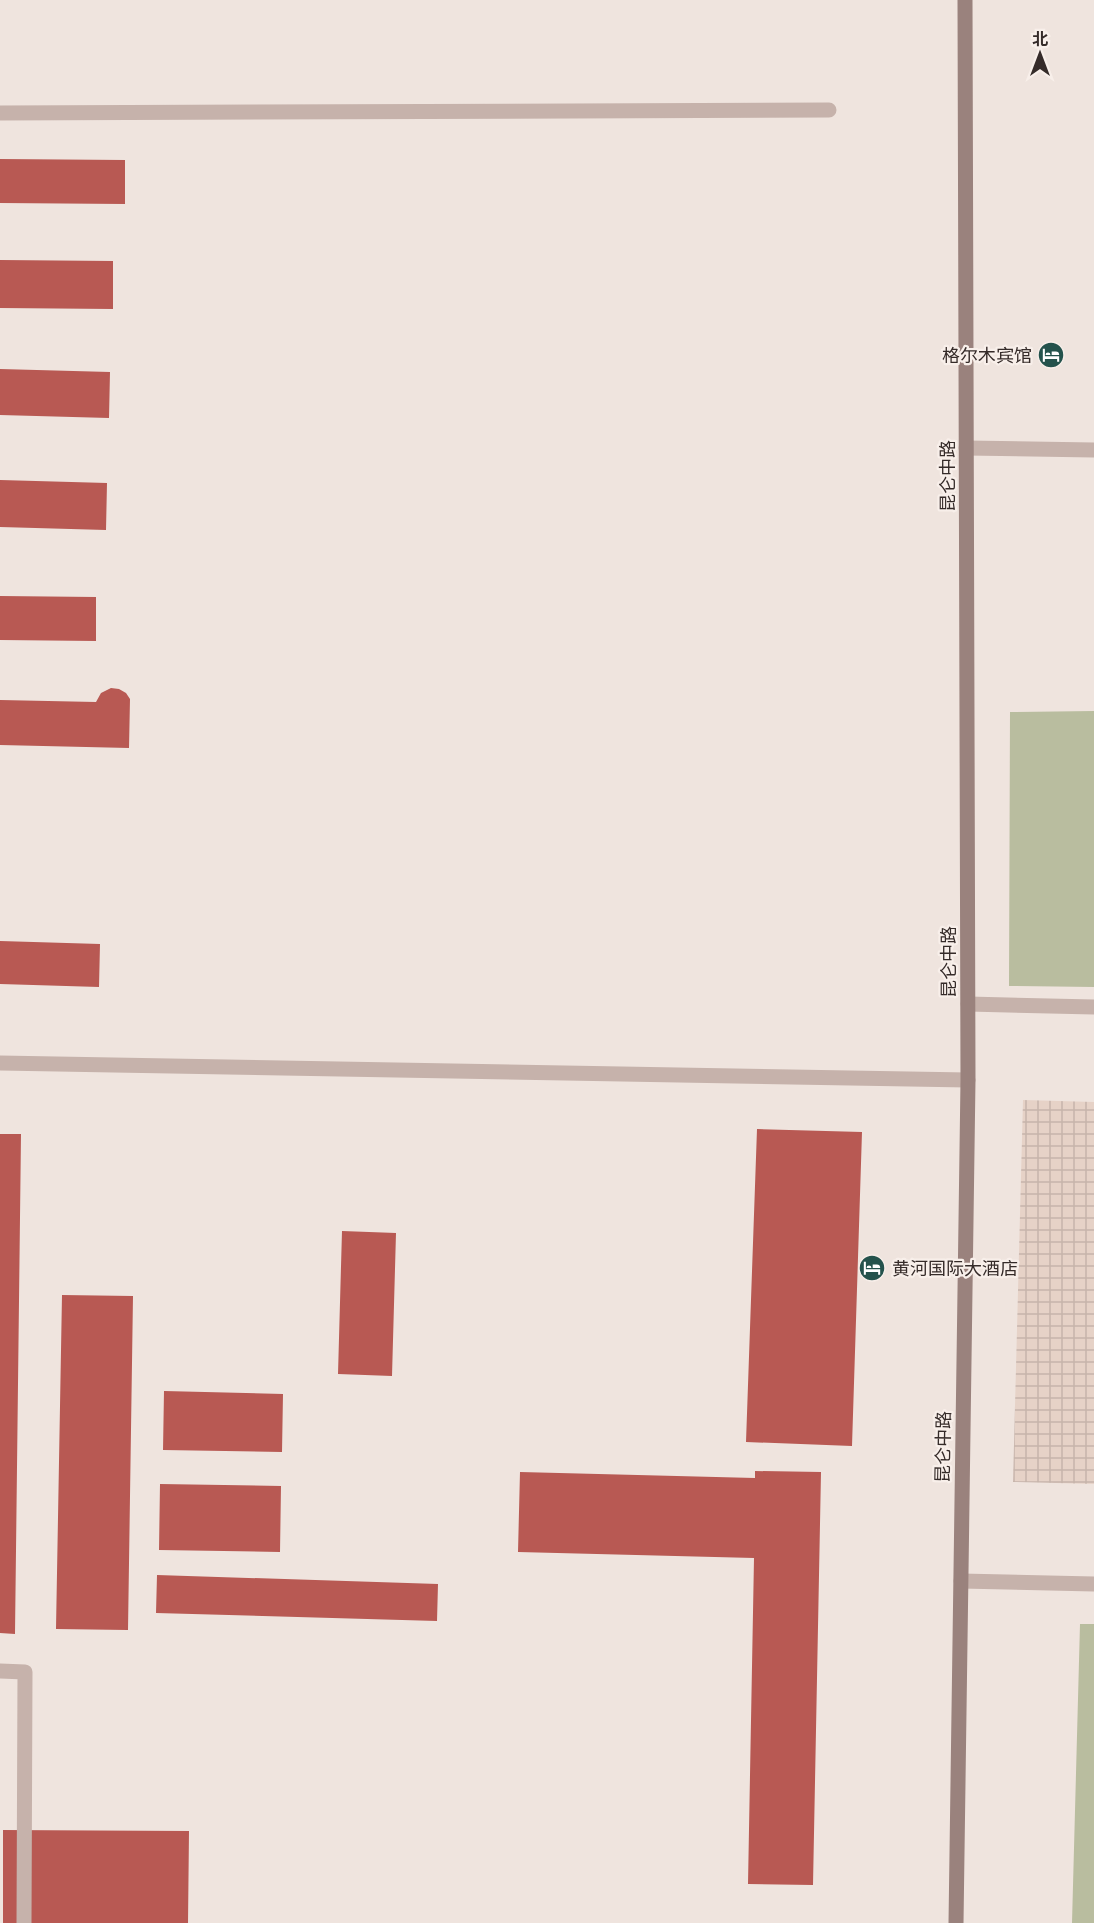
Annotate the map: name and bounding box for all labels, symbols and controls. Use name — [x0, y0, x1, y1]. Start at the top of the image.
north arrow — [1010, 24, 1070, 84]
text: 北 — [1032, 30, 1048, 49]
hotel icon: 格尔木宾馆 — [1036, 340, 1066, 370]
place label: 格尔木宾馆 — [942, 345, 1032, 366]
street label: 昆仑中路 — [937, 440, 958, 512]
street label: 昆仑中路 — [938, 926, 959, 998]
hotel icon: 黄河国际大酒店 — [857, 1253, 887, 1283]
place label: 黄河国际大酒店 — [892, 1258, 1018, 1279]
street label: 昆仑中路 — [932, 1411, 954, 1483]

